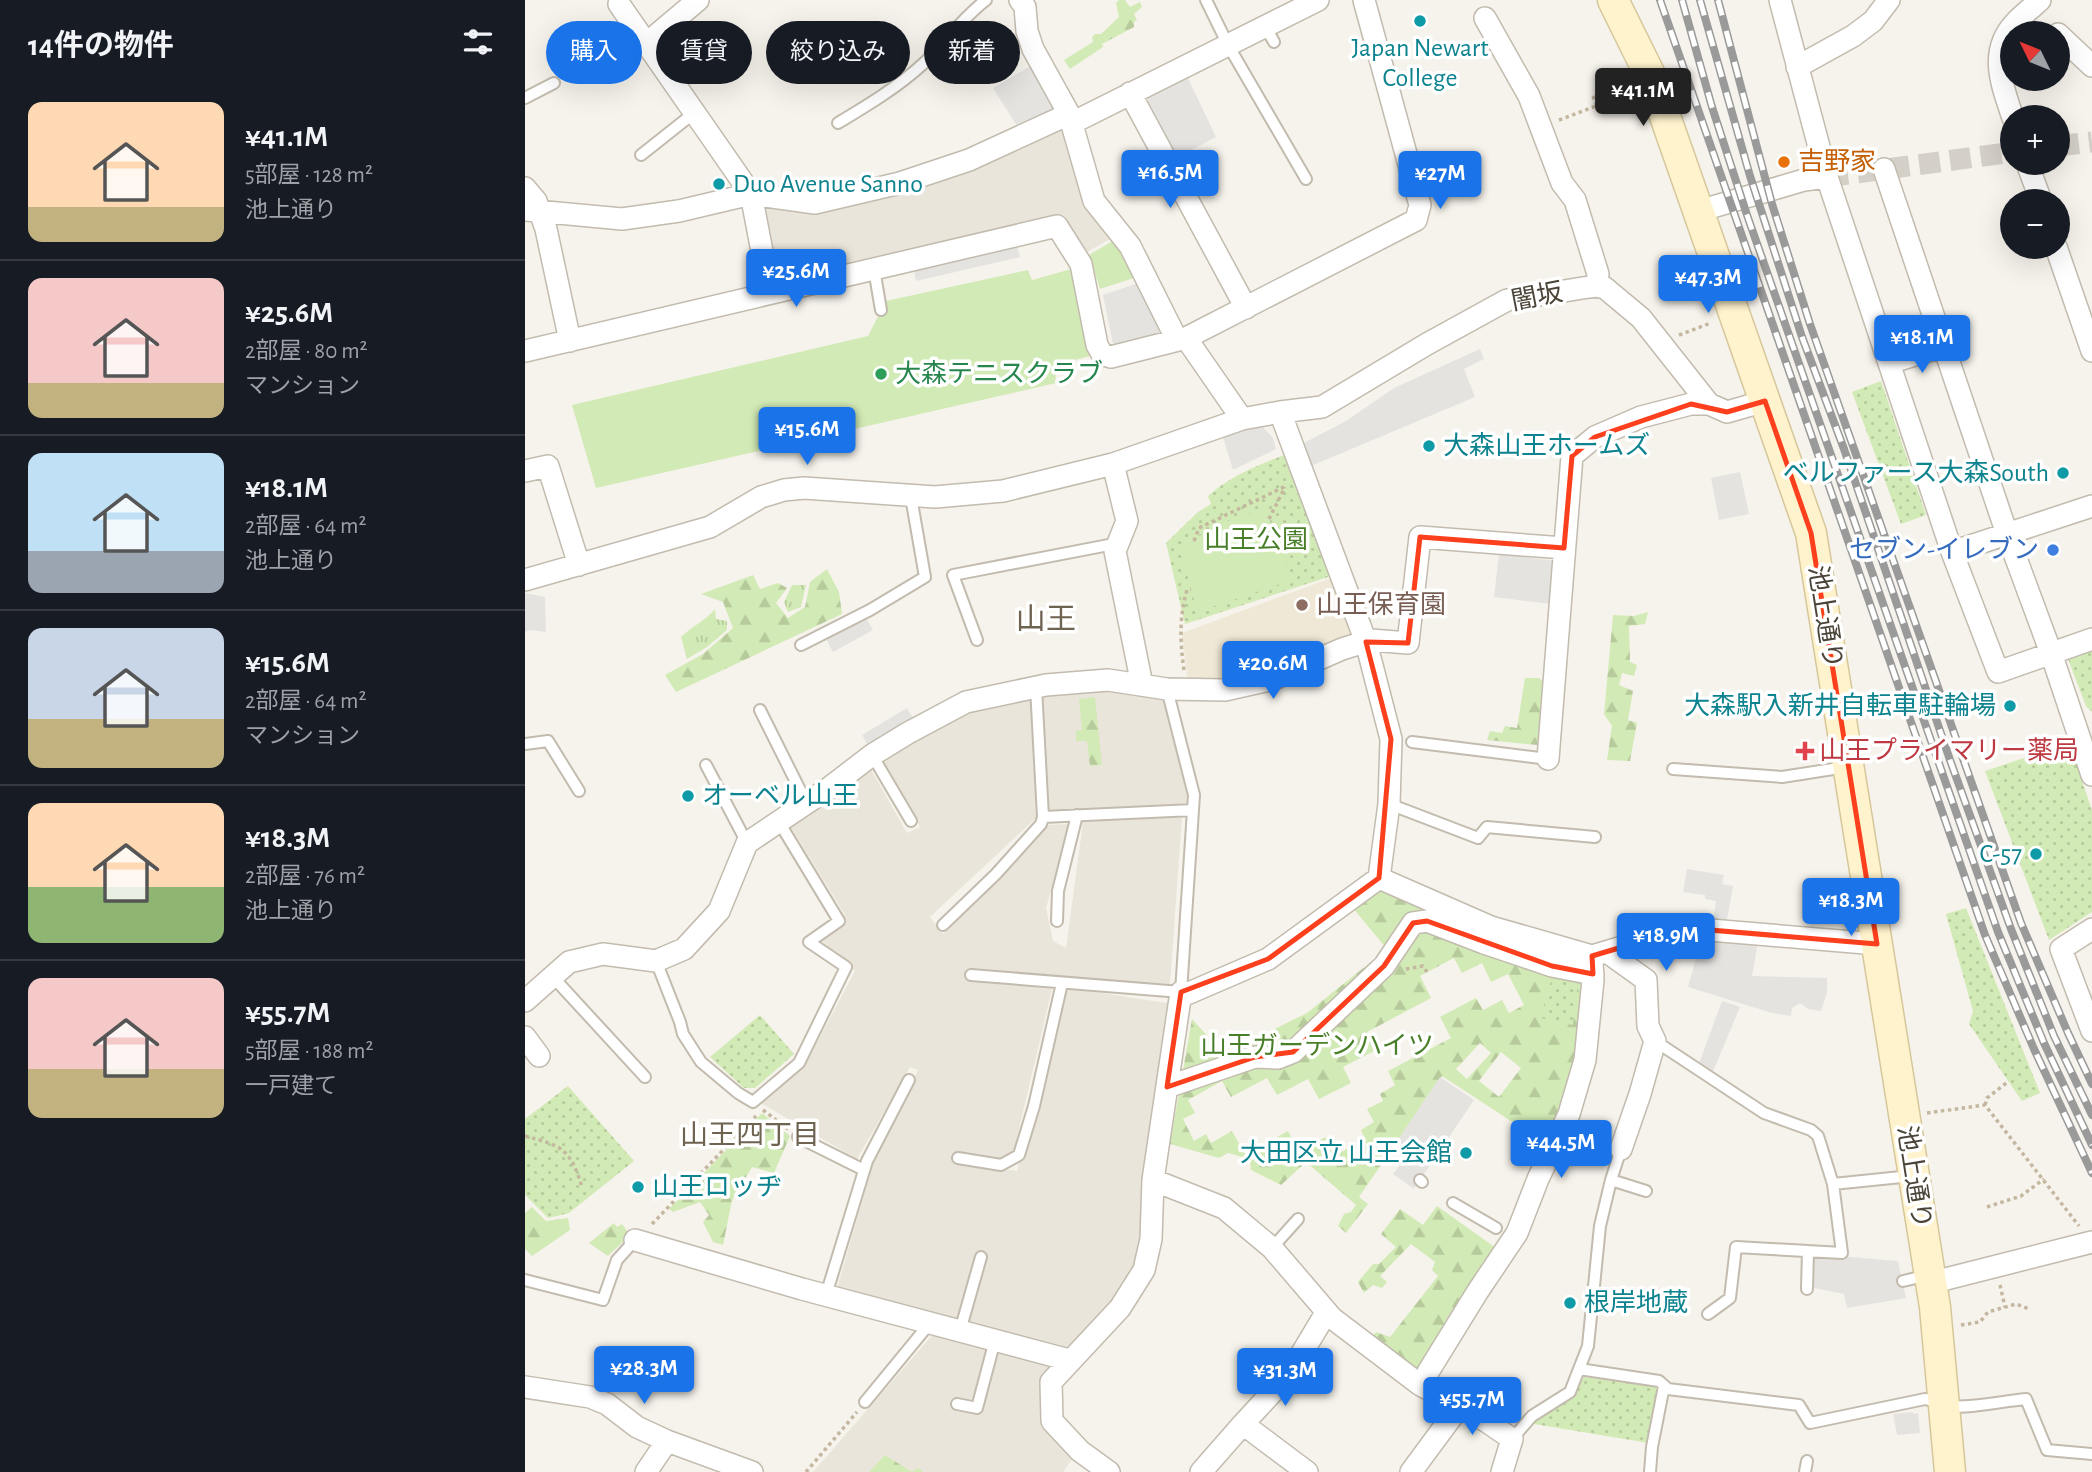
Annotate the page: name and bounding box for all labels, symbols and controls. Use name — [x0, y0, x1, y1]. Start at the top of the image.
marker: Japan Newart College — [1412, 13, 1428, 29]
chip: 購入 — [546, 21, 642, 84]
chip: 賃貸 — [656, 21, 752, 84]
chip: 絞り込み — [766, 21, 910, 84]
chip: 新着 — [924, 21, 1020, 84]
north arrow — [2000, 21, 2070, 91]
map controls — [2000, 21, 2070, 259]
icon: filters — [459, 23, 497, 61]
text: 14件の物件 — [28, 31, 174, 61]
place label: Japan Newart College — [1351, 35, 1489, 91]
pin: ¥41.1M — [1586, 68, 1700, 128]
text: ¥41.1M — [1611, 79, 1675, 102]
button: + — [2000, 105, 2070, 175]
text: ¥41.1M — [245, 122, 328, 152]
icon: home — [84, 130, 168, 214]
place label: 吉野家 — [1798, 148, 1876, 175]
pin: ¥16.5M — [1113, 150, 1227, 210]
pin: ¥27M — [1399, 152, 1481, 211]
marker: 吉野家 — [1776, 154, 1792, 170]
text: ¥16.5M — [1137, 161, 1203, 184]
text: ¥27M — [1414, 162, 1466, 185]
text: 5部屋 · 128 m² — [245, 164, 373, 187]
place label: Duo Avenue Sanno — [733, 171, 923, 197]
marker: Duo Avenue Sanno — [711, 176, 727, 192]
button: − — [2000, 189, 2070, 259]
text: 池上通り — [245, 199, 337, 222]
pin: ¥25.6M — [739, 250, 853, 309]
pin: ¥47.3M — [1651, 256, 1765, 315]
text: ¥25.6M — [762, 260, 830, 283]
text: ¥47.3M — [1674, 266, 1742, 289]
street label: 闇坂 — [1509, 278, 1565, 315]
text: ¥25.6M — [245, 298, 333, 328]
icon: home — [84, 306, 168, 390]
pin: ¥18.1M — [1865, 316, 1979, 375]
text: ¥18.1M — [1890, 326, 1954, 349]
text: 2部屋 · 80 m² — [245, 340, 368, 363]
place label: 大森テニスクラブ — [895, 359, 1103, 387]
marker: 大森テニスクラブ — [873, 366, 889, 382]
text: マンション — [245, 375, 360, 398]
pin: ¥15.6M — [750, 407, 864, 467]
text: ¥15.6M — [774, 418, 840, 441]
place label: 大森山王ホームズ — [1443, 431, 1650, 459]
marker: 大森山王ホームズ — [1421, 438, 1437, 454]
place label: ベルファース大森South — [1783, 459, 2049, 486]
marker: ベルファース大森South — [2055, 465, 2071, 481]
text: ¥18.1M — [245, 473, 328, 503]
icon: home — [84, 481, 168, 565]
text: 2部屋 · 64 m² — [245, 515, 366, 538]
park label: 山王公園 — [1204, 526, 1308, 553]
place label: セブン-イレブン — [1849, 535, 2039, 563]
marker: セブン-イレブン — [2045, 542, 2061, 558]
text: 池上通り — [245, 550, 337, 573]
street label: 池上通り — [1804, 563, 1847, 670]
place label: 山王保育園 — [1316, 591, 1446, 618]
marker: 山王保育園 — [1294, 597, 1310, 613]
district label: 山王 — [1016, 604, 1076, 635]
pin: ¥20.6M — [1216, 642, 1330, 701]
text: ¥15.6M — [245, 648, 330, 678]
text: ¥20.6M — [1238, 652, 1308, 675]
icon: home — [84, 656, 168, 740]
text: 2部屋 · 64 m² — [245, 690, 366, 713]
place label: 大森駅入新井自転車駐輪場 — [1684, 691, 1996, 719]
marker: 大森駅入新井自転車駐輪場 — [2002, 698, 2018, 714]
text: マンション — [245, 725, 360, 748]
place label: 山王プライマリー薬局 — [1819, 737, 2079, 764]
marker: 山王プライマリー薬局 — [1797, 743, 1813, 759]
place label: オーベル山王 — [702, 782, 858, 809]
marker: オーベル山王 — [680, 788, 696, 804]
text: ¥18.3M — [245, 823, 330, 853]
icon: home — [84, 831, 168, 915]
place label: C-57 — [1980, 841, 2022, 867]
marker: C-57 — [2028, 846, 2044, 862]
text: 2部屋 · 76 m² — [245, 865, 365, 888]
pin: ¥18.3M — [1794, 878, 1908, 938]
text: ¥18.3M — [1818, 889, 1884, 912]
text: 池上通り — [245, 900, 337, 923]
pin: ¥18.9M — [1609, 914, 1723, 973]
text: ¥18.9M — [1633, 924, 1699, 947]
text: ¥55.7M — [245, 998, 330, 1028]
icon: home — [84, 1006, 168, 1090]
park label: 山王ガーデンハイツ — [1200, 1031, 1434, 1059]
text: 5部屋 · 188 m² — [245, 1040, 373, 1063]
text: 一戸建て — [245, 1075, 337, 1098]
pin: ¥44.5M — [1504, 1120, 1618, 1180]
district label: 山王四丁目 — [680, 1121, 820, 1150]
street label: 池上通り — [1893, 1123, 1936, 1230]
text: ¥44.5M — [1527, 1131, 1595, 1154]
place label: 大田区立 山王会館 — [1240, 1138, 1452, 1166]
marker: 大田区立 山王会館 — [1458, 1145, 1474, 1161]
place label: 山王ロッヂ — [652, 1173, 782, 1200]
marker: 山王ロッヂ — [630, 1179, 646, 1195]
place label: 根岸地蔵 — [1584, 1288, 1688, 1316]
marker: 根岸地蔵 — [1562, 1295, 1578, 1311]
pin: ¥28.3M — [587, 1346, 701, 1406]
pin: ¥31.3M — [1228, 1348, 1342, 1408]
text: ¥28.3M — [610, 1357, 678, 1380]
text: ¥31.3M — [1253, 1359, 1317, 1382]
pin: ¥55.7M — [1415, 1378, 1529, 1437]
text: ¥55.7M — [1439, 1388, 1505, 1411]

